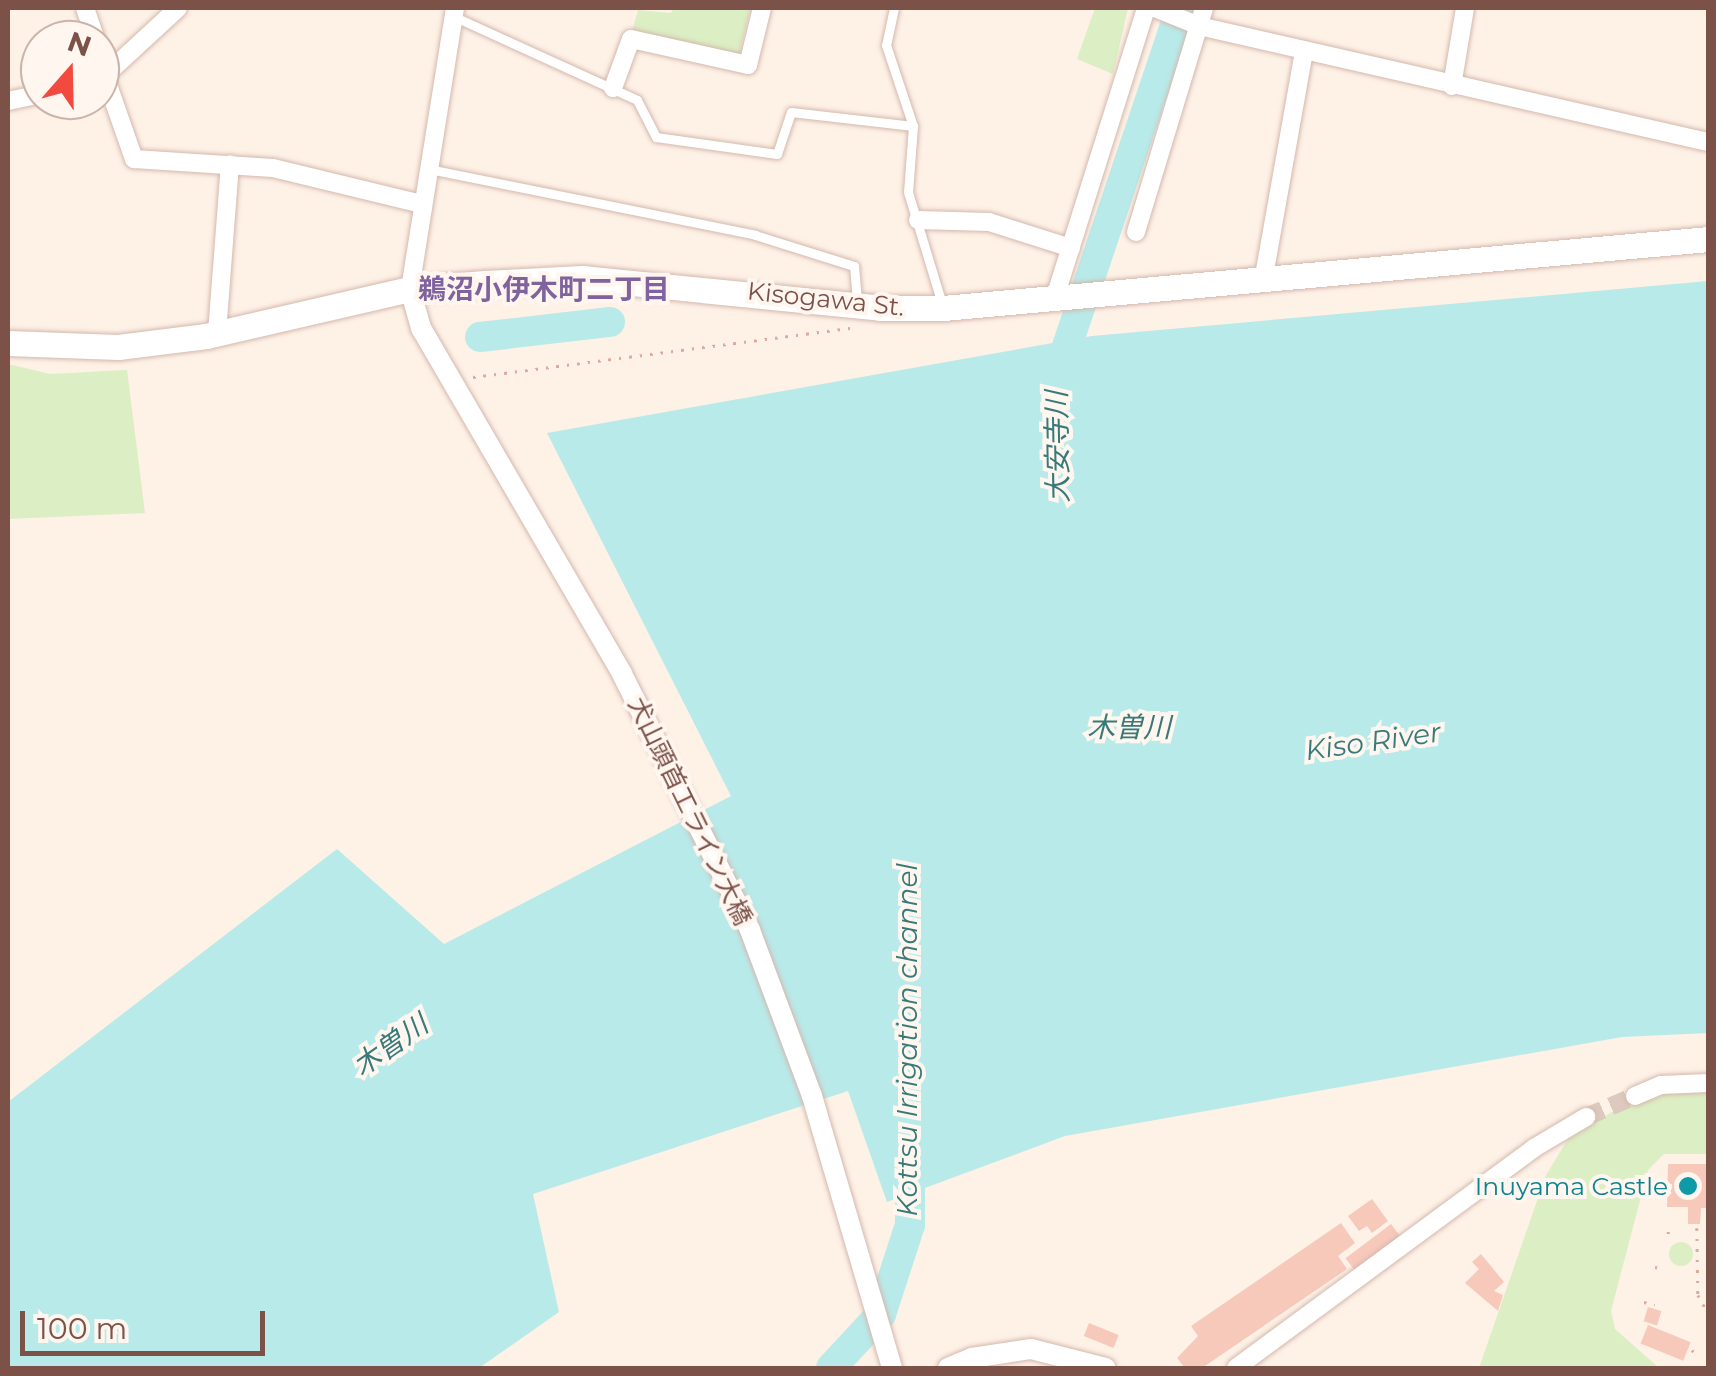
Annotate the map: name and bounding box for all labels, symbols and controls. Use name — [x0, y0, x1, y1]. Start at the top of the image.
north arrow — [20, 20, 120, 120]
text: N — [63, 24, 96, 64]
district label: 鵜沼小伊木町二丁目 — [418, 272, 670, 306]
street label: Kisogawa St. — [746, 276, 906, 322]
water label: 大安寺川 — [1039, 391, 1075, 503]
street label: 犬山頭首工ライン大橋 — [622, 692, 758, 930]
water label: 木曽川 — [1087, 710, 1171, 744]
water label: Kiso River — [1303, 715, 1443, 767]
water label: Kottsu Irrigation channel — [890, 863, 924, 1217]
water label: 木曽川 — [346, 1007, 434, 1083]
place label: Inuyama Castle — [1475, 1171, 1668, 1201]
marker: Inuyama Castle — [1677, 1175, 1699, 1197]
scale bar — [25, 1291, 270, 1353]
text: 100 m — [37, 1310, 127, 1347]

